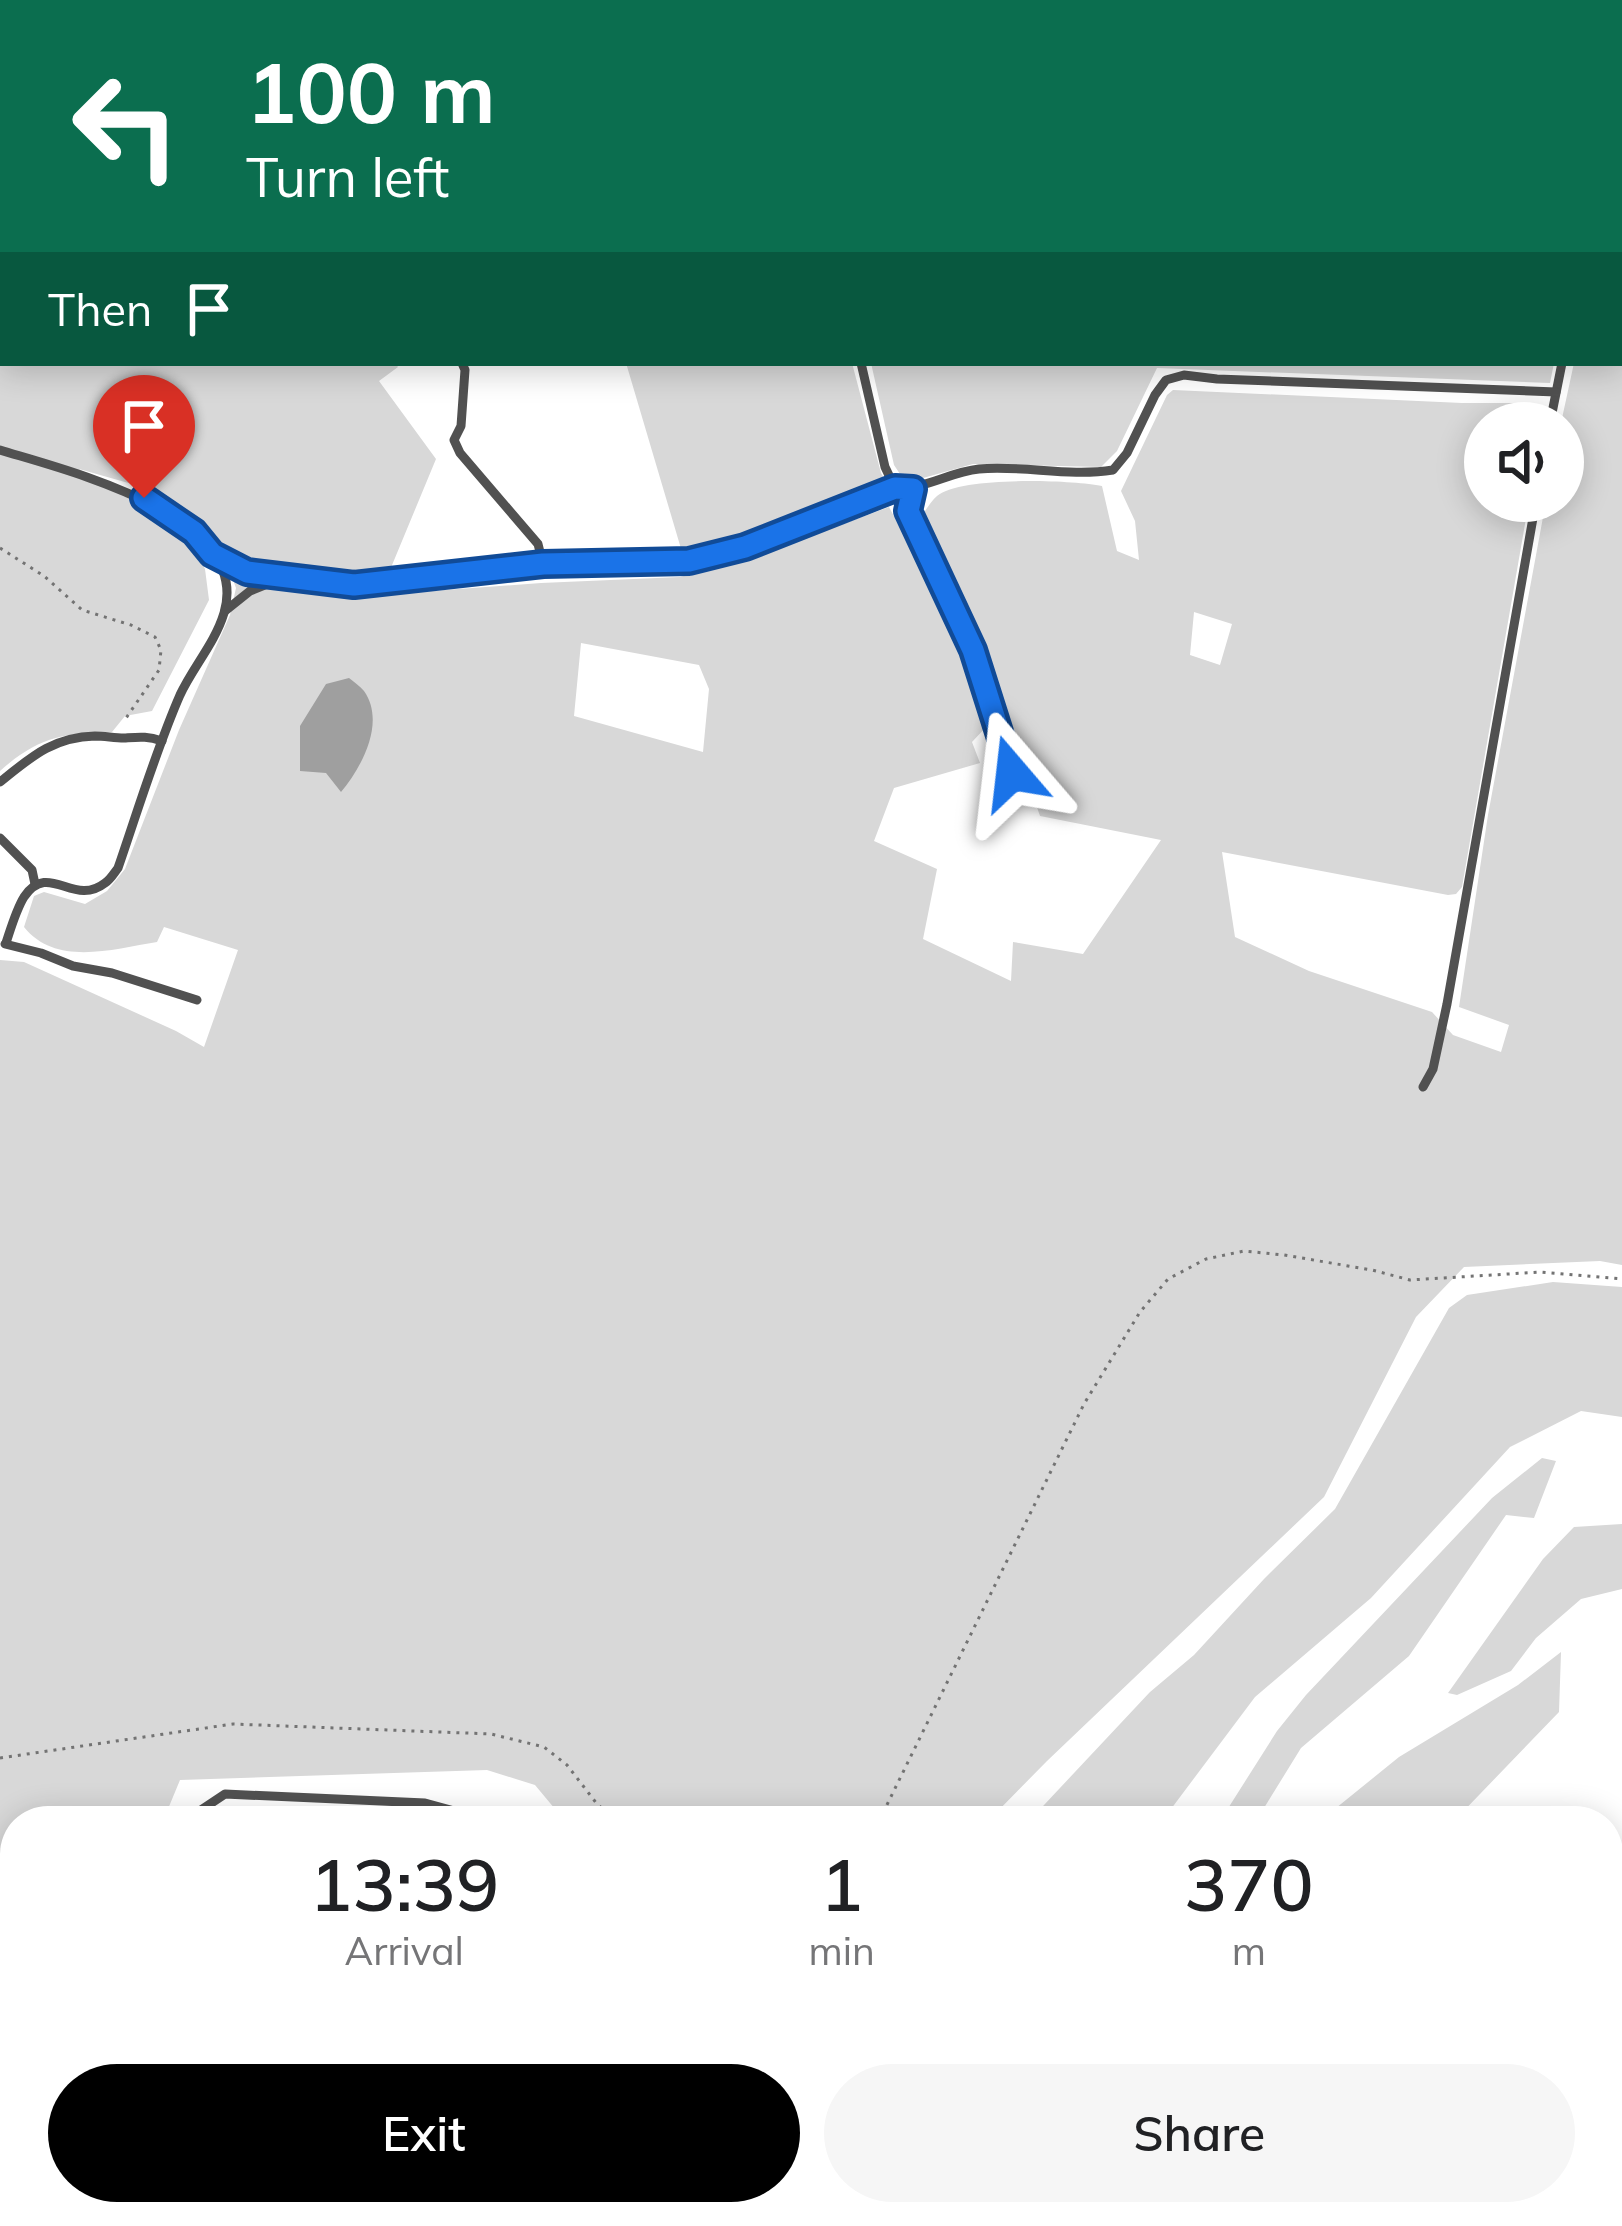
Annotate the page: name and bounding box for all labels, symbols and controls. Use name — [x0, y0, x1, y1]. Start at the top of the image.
text: 100 m — [246, 39, 496, 144]
icon: left — [48, 48, 204, 204]
text: Turn left — [246, 143, 449, 211]
icon: arrive — [176, 276, 242, 342]
text: Then — [48, 281, 152, 337]
pin — [93, 375, 195, 498]
icon: arrive — [111, 393, 177, 459]
map controls — [1464, 402, 1584, 522]
button: sound — [1464, 402, 1584, 522]
position arrow — [949, 710, 1075, 836]
text: 13:39 — [309, 1839, 499, 1929]
text: 1 — [820, 1839, 863, 1929]
text: 370 — [1184, 1839, 1314, 1929]
text: Arrival — [345, 1926, 464, 1975]
text: min — [808, 1926, 875, 1975]
text: m — [1232, 1926, 1266, 1975]
button: Exit — [48, 2064, 800, 2202]
button: Share — [824, 2064, 1575, 2202]

